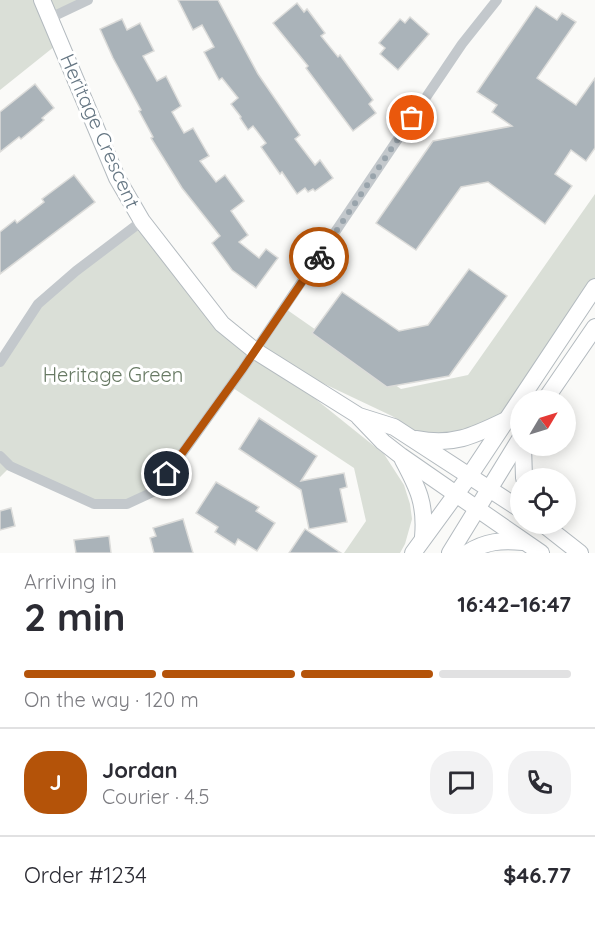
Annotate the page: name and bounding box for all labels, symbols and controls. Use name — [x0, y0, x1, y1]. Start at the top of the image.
street label: Heritage Crescent — [55, 50, 146, 212]
pin — [386, 92, 437, 143]
icon: bag — [395, 101, 428, 134]
courier — [289, 227, 349, 287]
icon: bike — [303, 241, 336, 274]
park label: Heritage Green — [43, 362, 183, 387]
north arrow — [510, 390, 576, 456]
map controls — [510, 390, 576, 534]
pin — [141, 448, 192, 499]
icon: home — [150, 457, 183, 490]
button: locate — [510, 468, 576, 534]
text: Arriving in — [24, 569, 117, 594]
text: 16:42–16:47 — [457, 590, 571, 618]
text: 2 min — [24, 592, 126, 641]
text: On the way · 120 m — [24, 687, 199, 712]
button: chat — [430, 751, 493, 814]
button: phone — [508, 751, 571, 814]
text: Jordan — [102, 756, 178, 784]
text: J — [49, 768, 62, 796]
text: Courier · 4.5 — [102, 784, 209, 809]
text: Order #1234 — [24, 861, 147, 889]
text: $46.77 — [503, 861, 571, 889]

